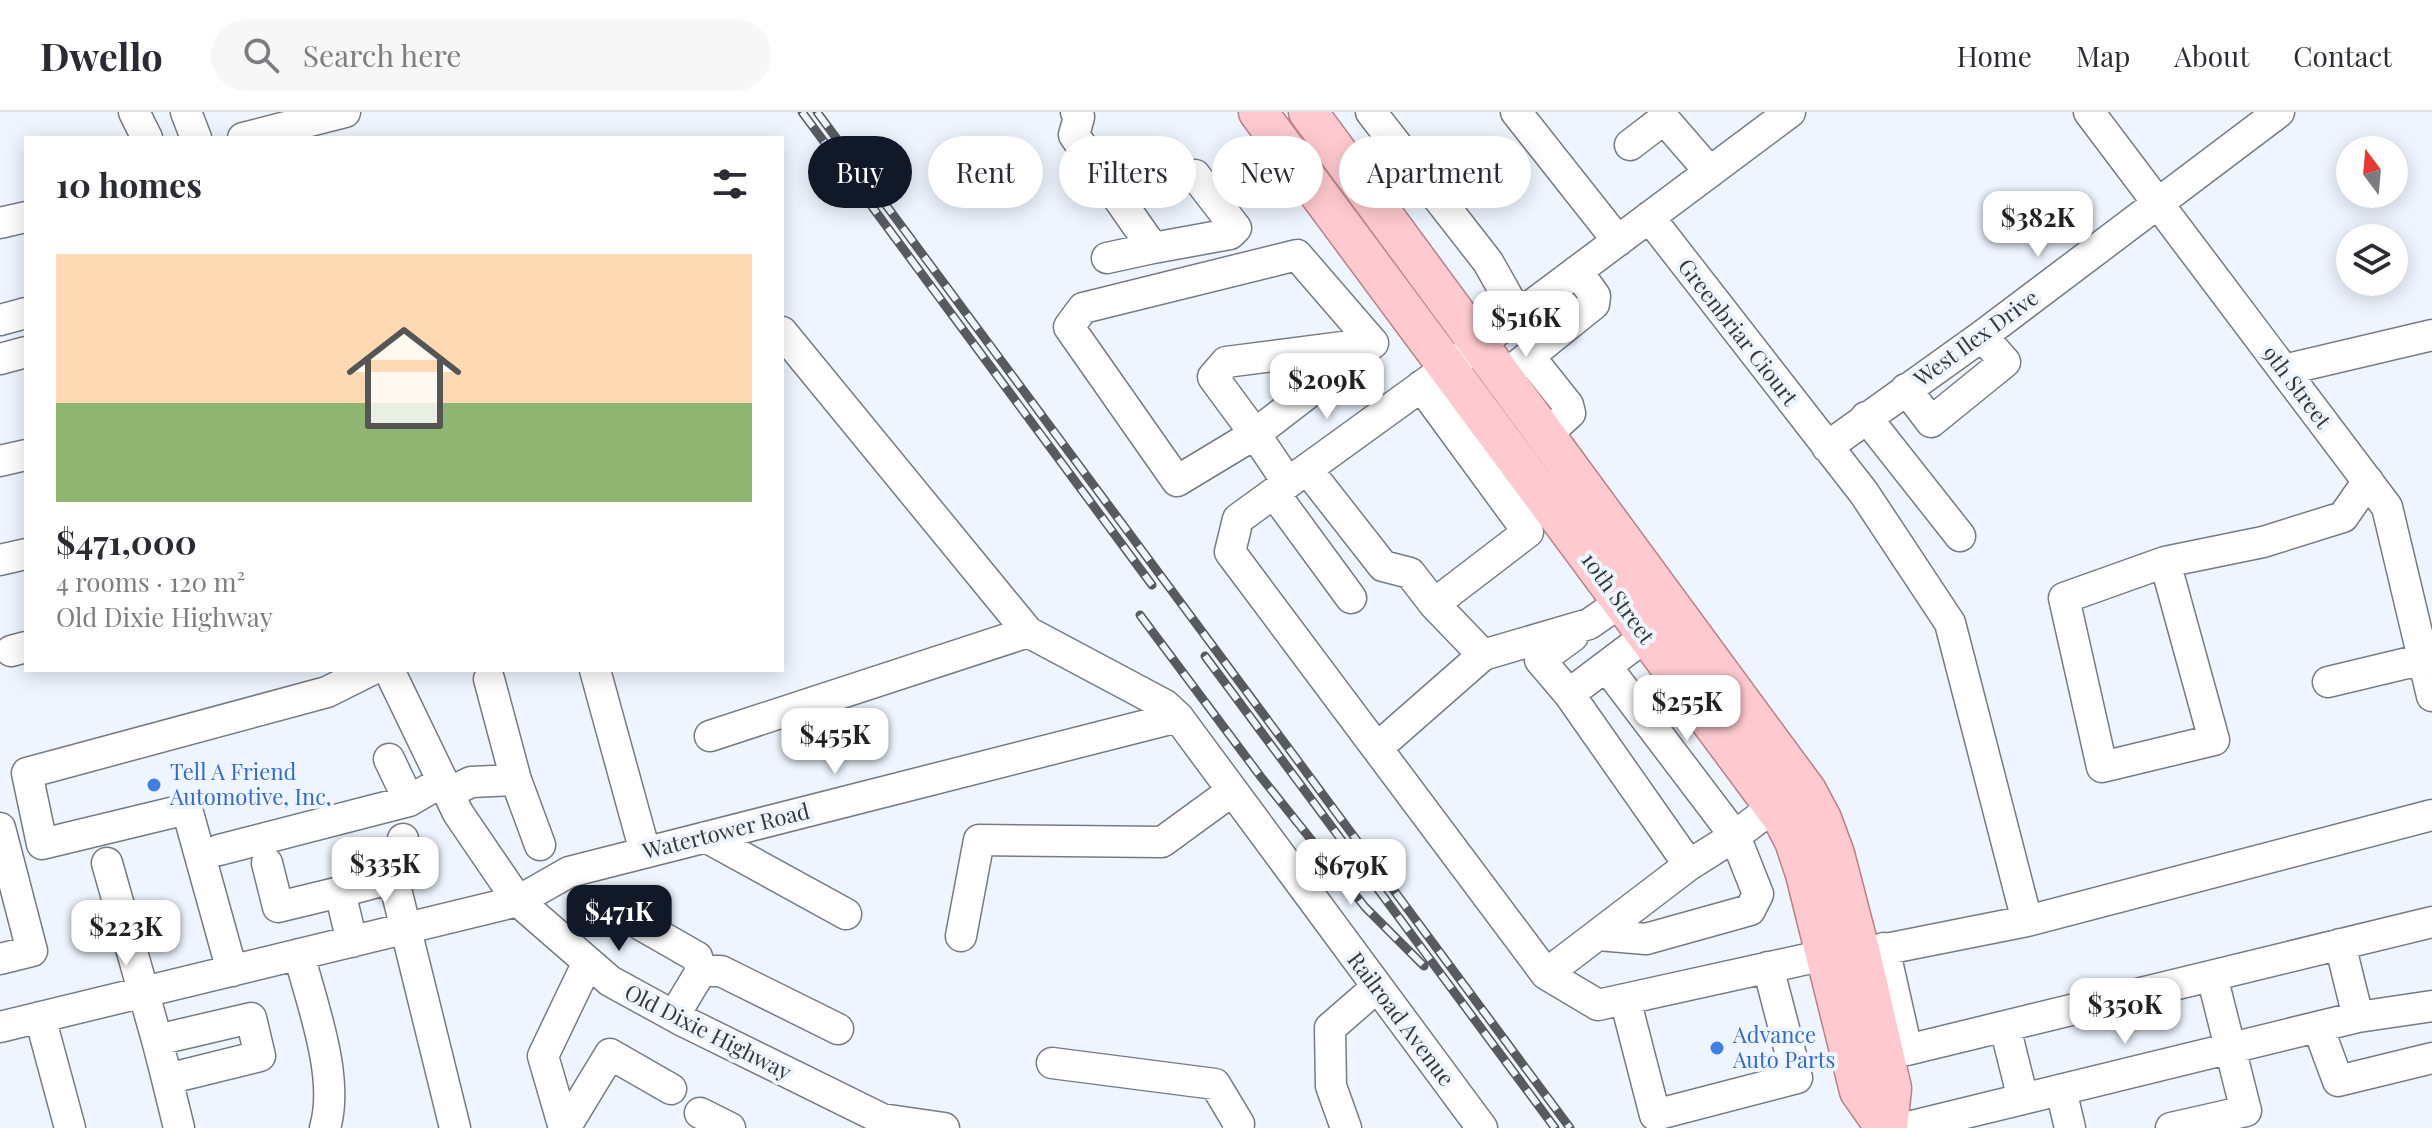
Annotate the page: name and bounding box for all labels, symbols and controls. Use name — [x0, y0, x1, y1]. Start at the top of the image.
search box — [211, 19, 771, 91]
text: Dwello — [40, 30, 163, 81]
icon: search — [239, 33, 283, 77]
text: Search here — [303, 35, 461, 75]
text: Home — [1957, 37, 2032, 74]
text: Map — [2076, 37, 2130, 74]
text: About — [2174, 37, 2249, 74]
text: Contact — [2293, 37, 2392, 74]
chip: Buy — [808, 136, 912, 208]
chip: Rent — [928, 136, 1043, 208]
chip: Filters — [1059, 136, 1196, 208]
chip: New — [1212, 136, 1323, 208]
chip: Apartment — [1339, 136, 1531, 208]
north arrow — [2336, 136, 2408, 208]
map controls — [2336, 136, 2408, 296]
text: 10 homes — [56, 161, 202, 207]
icon: filters — [708, 162, 752, 206]
pin: $382K — [1982, 191, 2094, 259]
text: $382K — [2001, 199, 2075, 234]
button: layers — [2336, 224, 2408, 296]
street label: Greenbriar Ciourt — [1672, 252, 1806, 412]
street label: West Ilex Drive — [1906, 282, 2044, 393]
pin: $516K — [1470, 291, 1582, 359]
text: $516K — [1491, 299, 1561, 334]
icon: home — [332, 306, 476, 450]
street label: 9th Street — [2257, 339, 2340, 435]
pin: $209K — [1271, 353, 1383, 421]
text: $209K — [1288, 361, 1366, 396]
text: $471,000 — [56, 518, 197, 564]
street label: 10th Street — [1575, 545, 1663, 650]
text: 4 rooms · 120 m² — [56, 564, 245, 599]
text: Old Dixie Highway — [56, 599, 273, 634]
pin: $255K — [1631, 675, 1743, 743]
text: $255K — [1652, 683, 1722, 718]
pin: $455K — [779, 708, 891, 776]
text: $455K — [799, 716, 871, 751]
place label: Tell A Friend Automotive, Inc. — [169, 756, 331, 811]
marker: Tell A Friend Automotive, Inc. — [145, 776, 163, 794]
street label: Watertower Road — [638, 795, 813, 865]
pin: $335K — [329, 837, 441, 905]
pin: $679K — [1295, 839, 1407, 907]
text: $335K — [350, 845, 420, 880]
text: $679K — [1314, 847, 1388, 882]
pin: $471K — [563, 885, 675, 953]
text: $471K — [585, 893, 653, 928]
pin: $223K — [70, 900, 182, 968]
text: $223K — [89, 908, 163, 943]
street label: Railroad Avenue — [1342, 945, 1462, 1091]
street label: Old Dixie Highway — [620, 976, 797, 1086]
pin: $350K — [2069, 978, 2181, 1046]
text: $350K — [2088, 986, 2162, 1021]
place label: Advance Auto Parts — [1732, 1019, 1835, 1074]
marker: Advance Auto Parts — [1708, 1039, 1726, 1057]

